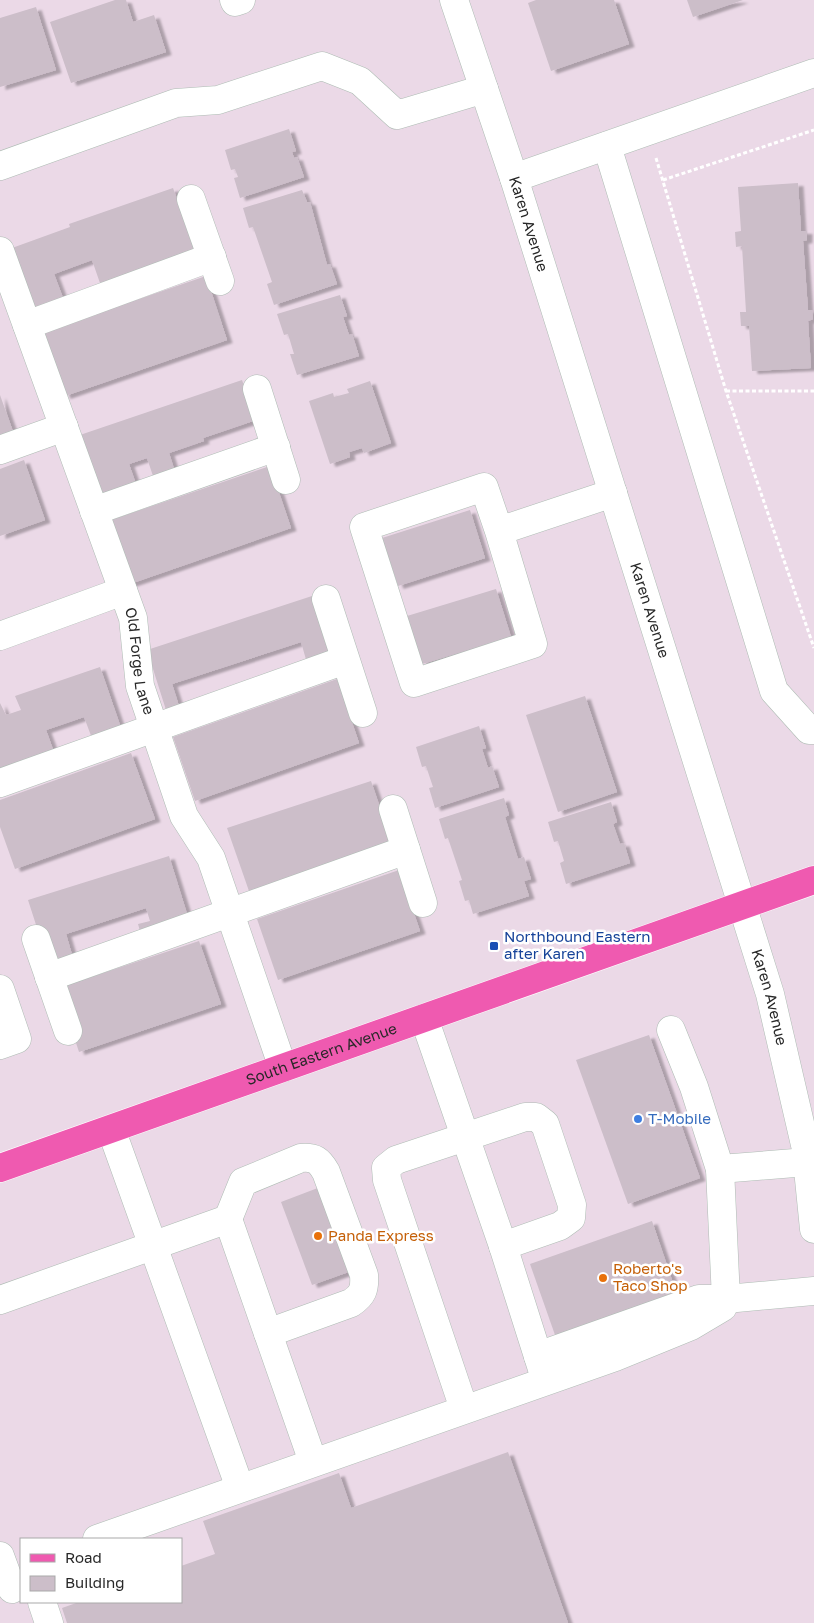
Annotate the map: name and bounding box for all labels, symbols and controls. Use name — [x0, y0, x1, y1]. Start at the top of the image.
street label: Karen Avenue — [506, 174, 553, 274]
street label: Karen Avenue — [627, 560, 674, 660]
street label: Old Forge Lane — [122, 604, 159, 717]
place label: Northbound Eastern after Karen — [504, 927, 650, 962]
marker: Northbound Eastern after Karen — [488, 940, 500, 952]
street label: Karen Avenue — [748, 947, 792, 1047]
street label: South Eastern Avenue — [243, 1018, 399, 1088]
place label: T-Mobile — [648, 1109, 711, 1127]
marker: T-Mobile — [632, 1113, 644, 1125]
place label: Panda Express — [328, 1226, 434, 1244]
marker: Panda Express — [312, 1230, 324, 1242]
place label: Roberto's Taco Shop — [613, 1259, 687, 1294]
marker: Roberto's Taco Shop — [597, 1272, 609, 1284]
legend — [20, 1538, 182, 1603]
text: Road — [65, 1548, 102, 1566]
text: Building — [65, 1573, 125, 1591]

